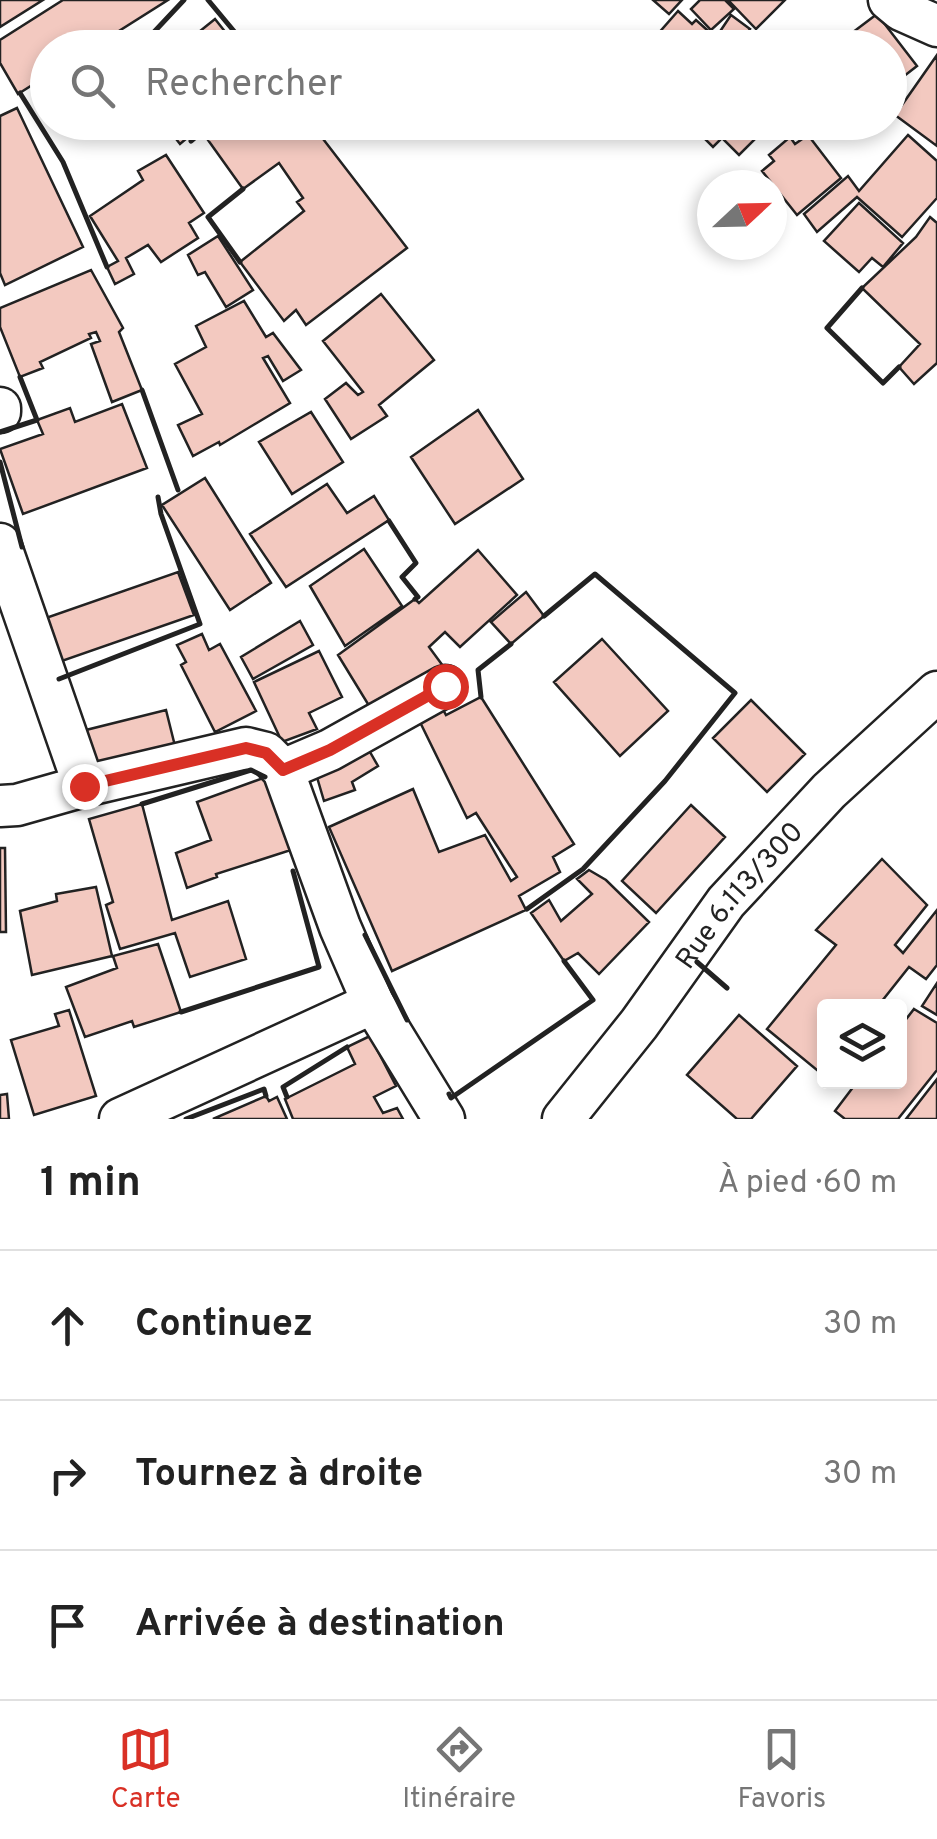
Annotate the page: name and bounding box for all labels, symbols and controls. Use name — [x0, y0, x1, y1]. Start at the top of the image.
search box — [30, 30, 907, 140]
icon: search — [65, 58, 120, 113]
text: Rechercher — [145, 61, 343, 110]
north arrow — [697, 170, 787, 260]
route start — [423, 664, 469, 710]
route end — [62, 764, 108, 810]
street label: Rue 6.113/300 — [669, 815, 812, 977]
map controls — [817, 999, 907, 1089]
button: layers — [817, 999, 907, 1089]
text: 1 min — [40, 1158, 141, 1211]
text: À pied · 60 m — [718, 1164, 897, 1204]
icon: ahead — [40, 1298, 95, 1353]
text: Continuez — [135, 1301, 313, 1350]
text: 30 m — [823, 1305, 897, 1345]
icon: right — [40, 1448, 95, 1503]
text: Tournez à droite — [135, 1451, 423, 1500]
text: 30 m — [823, 1455, 897, 1495]
icon: arrive — [40, 1598, 95, 1653]
text: Arrivée à destination — [135, 1601, 505, 1650]
tab: Carte — [111, 1722, 181, 1818]
tab: Itinéraire — [402, 1722, 516, 1818]
tab: Favoris — [737, 1722, 826, 1818]

